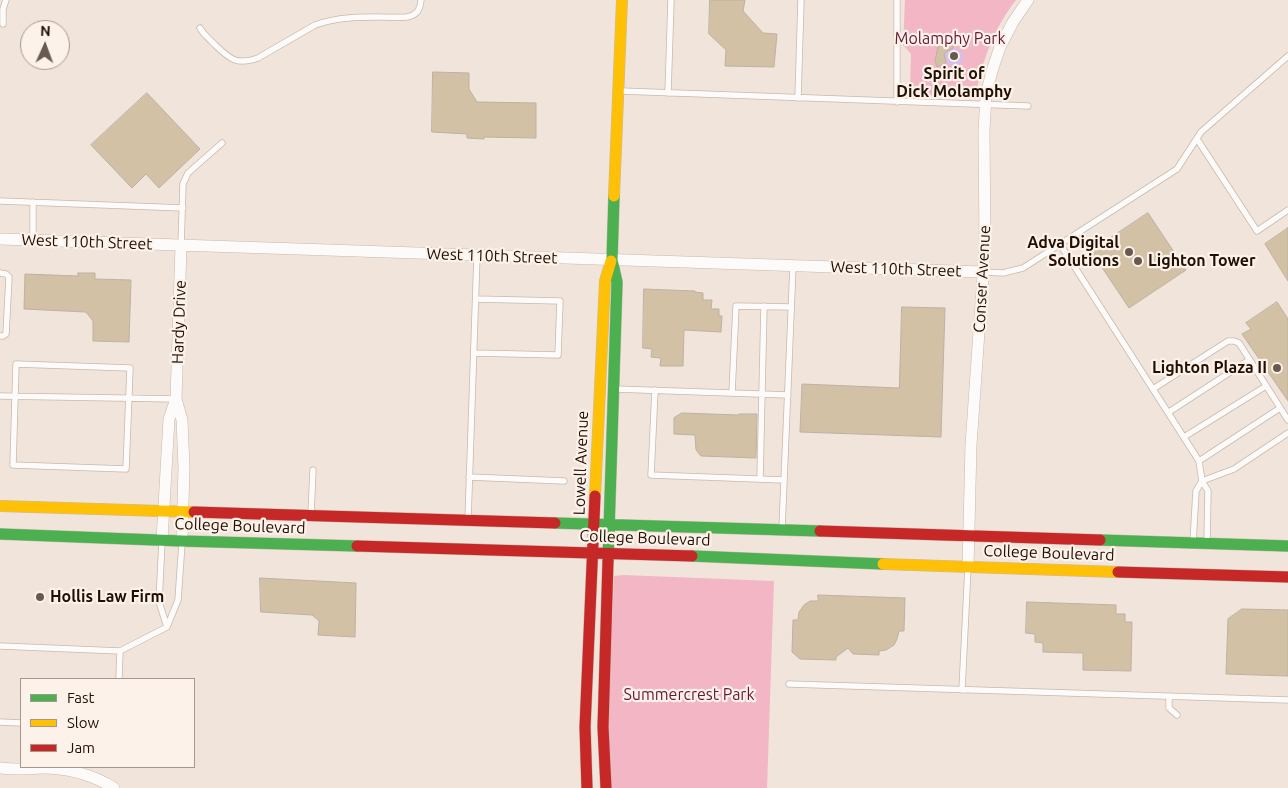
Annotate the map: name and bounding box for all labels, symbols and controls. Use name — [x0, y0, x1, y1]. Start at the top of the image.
north arrow — [20, 20, 70, 70]
text: N — [40, 23, 51, 39]
park label: Molamphy Park — [894, 29, 1006, 49]
marker: Spirit of Dick Molamphy — [948, 50, 960, 62]
place label: Spirit of Dick Molamphy — [896, 64, 1012, 102]
street label: Conser Avenue — [970, 225, 994, 333]
street label: West 110th Street — [21, 230, 153, 254]
place label: Adva Digital Solutions — [1027, 233, 1119, 271]
street label: West 110th Street — [426, 244, 558, 268]
marker: Adva Digital Solutions — [1123, 246, 1135, 258]
place label: Lighton Tower — [1148, 251, 1256, 271]
marker: Lighton Tower — [1132, 255, 1144, 267]
street label: West 110th Street — [830, 257, 962, 281]
street label: Hardy Drive — [168, 280, 190, 364]
place label: Lighton Plaza II — [1152, 358, 1267, 378]
marker: Lighton Plaza II — [1271, 362, 1283, 374]
street label: Lowell Avenue — [570, 410, 592, 516]
street label: College Boulevard — [174, 514, 306, 538]
street label: College Boulevard — [579, 526, 711, 550]
street label: College Boulevard — [983, 541, 1115, 565]
place label: Hollis Law Firm — [50, 587, 164, 607]
marker: Hollis Law Firm — [34, 591, 46, 603]
legend — [20, 678, 195, 768]
park label: Summercrest Park — [623, 685, 755, 705]
text: Fast — [67, 689, 94, 706]
text: Slow — [67, 714, 99, 731]
text: Jam — [67, 739, 95, 756]

